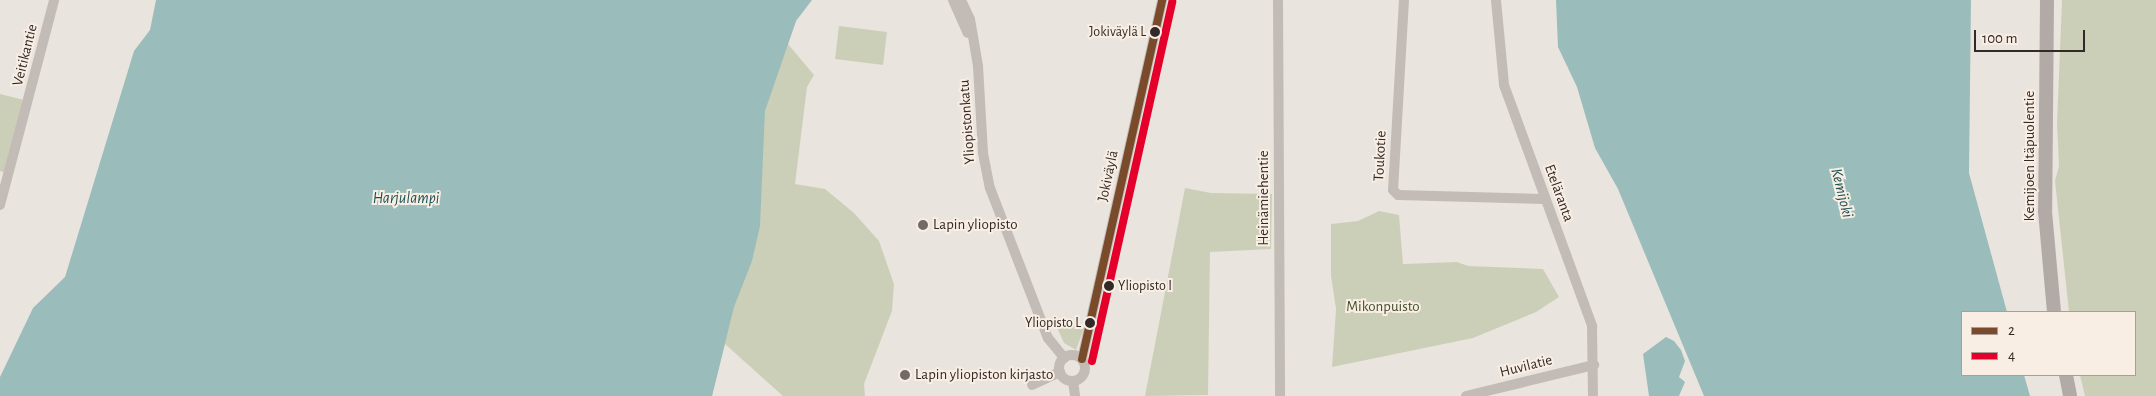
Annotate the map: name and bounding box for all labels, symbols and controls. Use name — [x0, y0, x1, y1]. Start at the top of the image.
scale bar — [1976, 20, 2087, 52]
street label: Veitikantie — [9, 22, 41, 88]
place label: Jokiväylä L — [1089, 24, 1146, 40]
marker: Jokiväylä L — [1150, 27, 1160, 37]
text: 100 m — [1982, 31, 2017, 46]
street label: Yliopistonkatu — [955, 79, 979, 165]
street label: Kemijoen Itäpuolentie — [2021, 91, 2039, 221]
street label: Toukotie — [1370, 130, 1390, 182]
street label: Jokiväylä — [1094, 149, 1122, 203]
street label: Heinämiehentie — [1255, 150, 1273, 246]
street label: Eteläranta — [1540, 162, 1578, 224]
water label: Kemijoki — [1827, 166, 1857, 220]
water label: Harjulampi — [373, 188, 439, 208]
place label: Lapin yliopisto — [933, 216, 1018, 234]
marker: Lapin yliopisto — [917, 219, 929, 231]
place label: Yliopisto I — [1118, 278, 1172, 294]
marker: Yliopisto I — [1104, 281, 1114, 291]
park label: Mikonpuisto — [1346, 298, 1420, 316]
legend — [1961, 311, 2136, 376]
place label: Yliopisto L — [1025, 315, 1081, 331]
marker: Yliopisto L — [1085, 318, 1095, 328]
text: 2 — [2008, 323, 2015, 338]
text: 4 — [2008, 348, 2015, 363]
street label: Huvilatie — [1498, 351, 1554, 381]
place label: Lapin yliopiston kirjasto — [915, 366, 1053, 384]
marker: Lapin yliopiston kirjasto — [899, 369, 911, 381]

